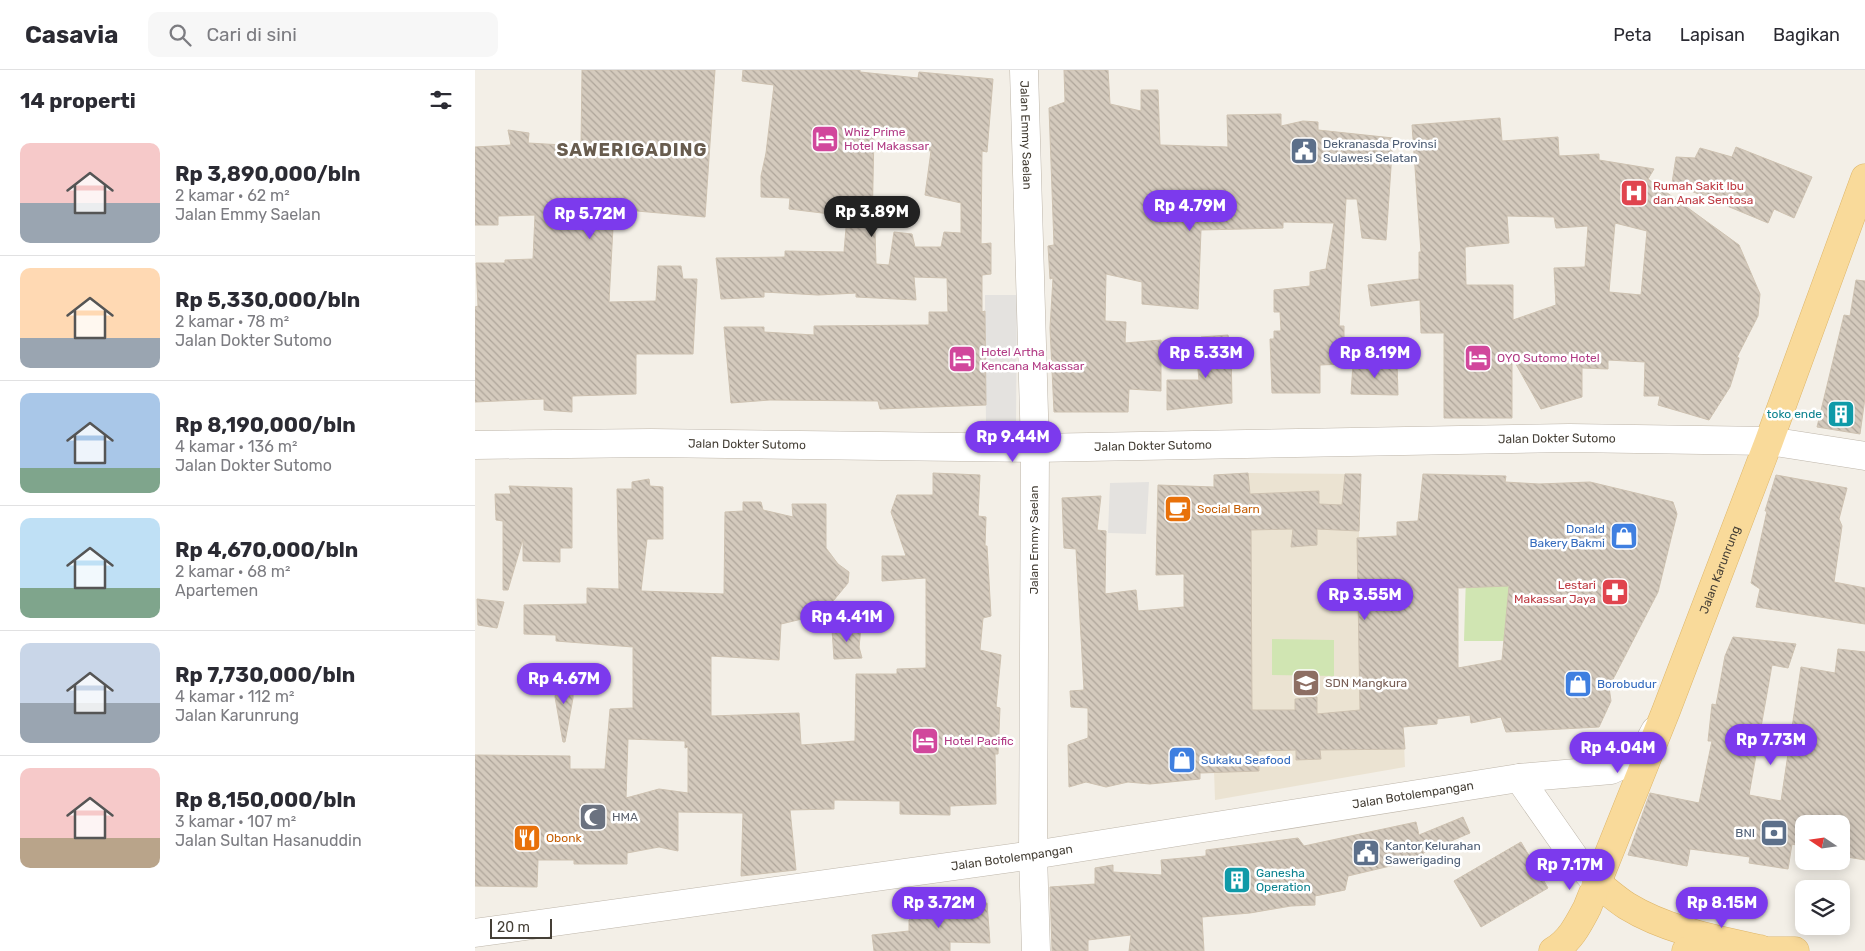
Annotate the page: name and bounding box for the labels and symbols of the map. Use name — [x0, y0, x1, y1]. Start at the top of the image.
street label: Jalan Emmy Saelan — [1017, 80, 1034, 190]
hotel icon: Whiz Prime Hotel Makassar — [810, 124, 840, 154]
place label: Whiz Prime Hotel Makassar — [844, 125, 929, 153]
public building icon: Dekranasda Provinsi Sulawesi Selatan — [1289, 136, 1319, 166]
place label: Dekranasda Provinsi Sulawesi Selatan — [1323, 137, 1437, 165]
district label: SAWERIGADING — [556, 139, 708, 161]
hospital icon: Rumah Sakit Ibu dan Anak Sentosa — [1619, 178, 1649, 208]
place label: Rumah Sakit Ibu dan Anak Sentosa — [1653, 179, 1753, 207]
pin: Rp 4.79M — [1138, 190, 1242, 232]
pin: Rp 3.89M — [820, 196, 924, 238]
pin: Rp 5.72M — [538, 198, 642, 240]
pin: Rp 5.33M — [1154, 336, 1258, 379]
pin: Rp 8.19M — [1323, 336, 1427, 379]
hotel icon: OYO Sutomo Hotel — [1463, 343, 1493, 373]
hotel icon: Hotel Artha Kencana Makassar — [947, 344, 977, 374]
place label: Hotel Artha Kencana Makassar — [981, 345, 1085, 373]
place label: OYO Sutomo Hotel — [1497, 351, 1600, 365]
building icon: toko ende — [1826, 399, 1856, 429]
place label: toko ende — [1767, 407, 1822, 421]
pin: Rp 9.44M — [961, 420, 1065, 463]
street label: Jalan Dokter Sutomo — [1498, 431, 1616, 446]
street label: Jalan Dokter Sutomo — [688, 436, 806, 452]
street label: Jalan Dokter Sutomo — [1094, 438, 1212, 454]
street label: Jalan Emmy Saelan — [1027, 485, 1041, 595]
cafe icon: Social Barn — [1163, 494, 1193, 524]
place label: Social Barn — [1197, 502, 1260, 516]
shop icon: Donald Bakery Bakmi — [1609, 521, 1639, 551]
place label: Donald Bakery Bakmi — [1530, 522, 1605, 550]
street label: Jalan Karunrung — [1697, 524, 1743, 616]
pharmacy icon: Lestari Makassar Jaya — [1600, 577, 1630, 607]
pin: Rp 3.55M — [1313, 578, 1417, 621]
place label: Lestari Makassar Jaya — [1514, 578, 1596, 606]
pin: Rp 4.41M — [795, 600, 899, 643]
pin: Rp 4.67M — [512, 662, 616, 705]
school or university icon: SDN Mangkura — [1291, 668, 1321, 698]
shop icon: Borobudur — [1563, 669, 1593, 699]
place label: SDN Mangkura — [1325, 676, 1407, 690]
place label: Borobudur — [1597, 677, 1657, 691]
pin: Rp 7.73M — [1719, 724, 1823, 766]
hotel icon: Hotel Pacific — [910, 726, 940, 756]
pin: Rp 4.04M — [1566, 732, 1670, 774]
place label: Hotel Pacific — [944, 734, 1014, 748]
shop icon: Sukaku Seafood — [1167, 745, 1197, 775]
place label: Sukaku Seafood — [1201, 753, 1291, 767]
street label: Jalan Botolempangan — [1351, 778, 1475, 811]
mosque icon: HMA — [578, 802, 608, 832]
place label: HMA — [612, 810, 638, 824]
north arrow — [1795, 815, 1850, 870]
bank icon: BNI — [1759, 818, 1789, 848]
restaurant icon: Obonk — [512, 823, 542, 853]
place label: BNI — [1735, 826, 1755, 840]
place label: Obonk — [546, 831, 582, 845]
public building icon: Kantor Kelurahan Sawerigading — [1351, 838, 1381, 868]
place label: Kantor Kelurahan Sawerigading — [1385, 839, 1481, 867]
street label: Jalan Botolempangan — [950, 842, 1074, 873]
pin: Rp 7.17M — [1518, 848, 1622, 891]
building icon: Ganesha Operation — [1222, 865, 1252, 895]
place label: Ganesha Operation — [1256, 866, 1311, 894]
pin: Rp 3.72M — [887, 886, 991, 929]
pin: Rp 8.15M — [1670, 886, 1774, 929]
scale bar — [490, 916, 553, 939]

